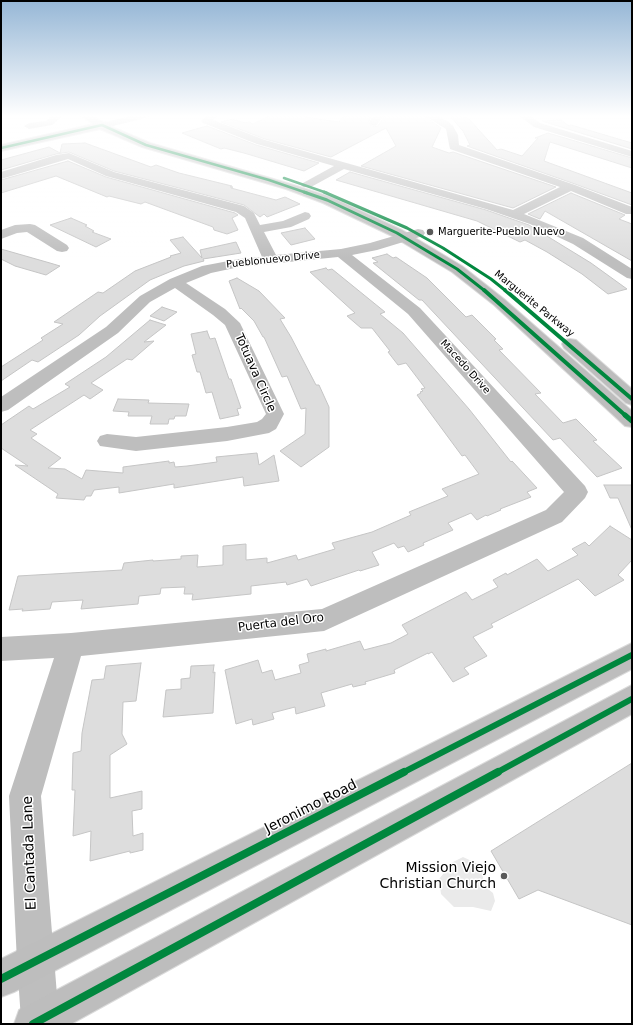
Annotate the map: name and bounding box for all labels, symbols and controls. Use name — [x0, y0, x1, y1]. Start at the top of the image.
place label: Marguerite-Pueblo Nuevo — [438, 226, 565, 238]
marker: Marguerite-Pueblo Nuevo — [425, 227, 435, 237]
street label: Pueblonuevo Drive — [225, 249, 321, 271]
street label: Marguerite Parkway — [492, 268, 576, 340]
street label: Totuava Circle — [231, 332, 279, 414]
street label: Macedo Drive — [438, 337, 492, 397]
street label: Puerta del Oro — [237, 611, 325, 635]
street label: Jeronimo Road — [262, 777, 360, 837]
street label: El Cantada Lane — [20, 796, 40, 910]
place label: Mission Viejo Christian Church — [380, 860, 496, 892]
marker: Mission Viejo Christian Church — [499, 871, 509, 881]

